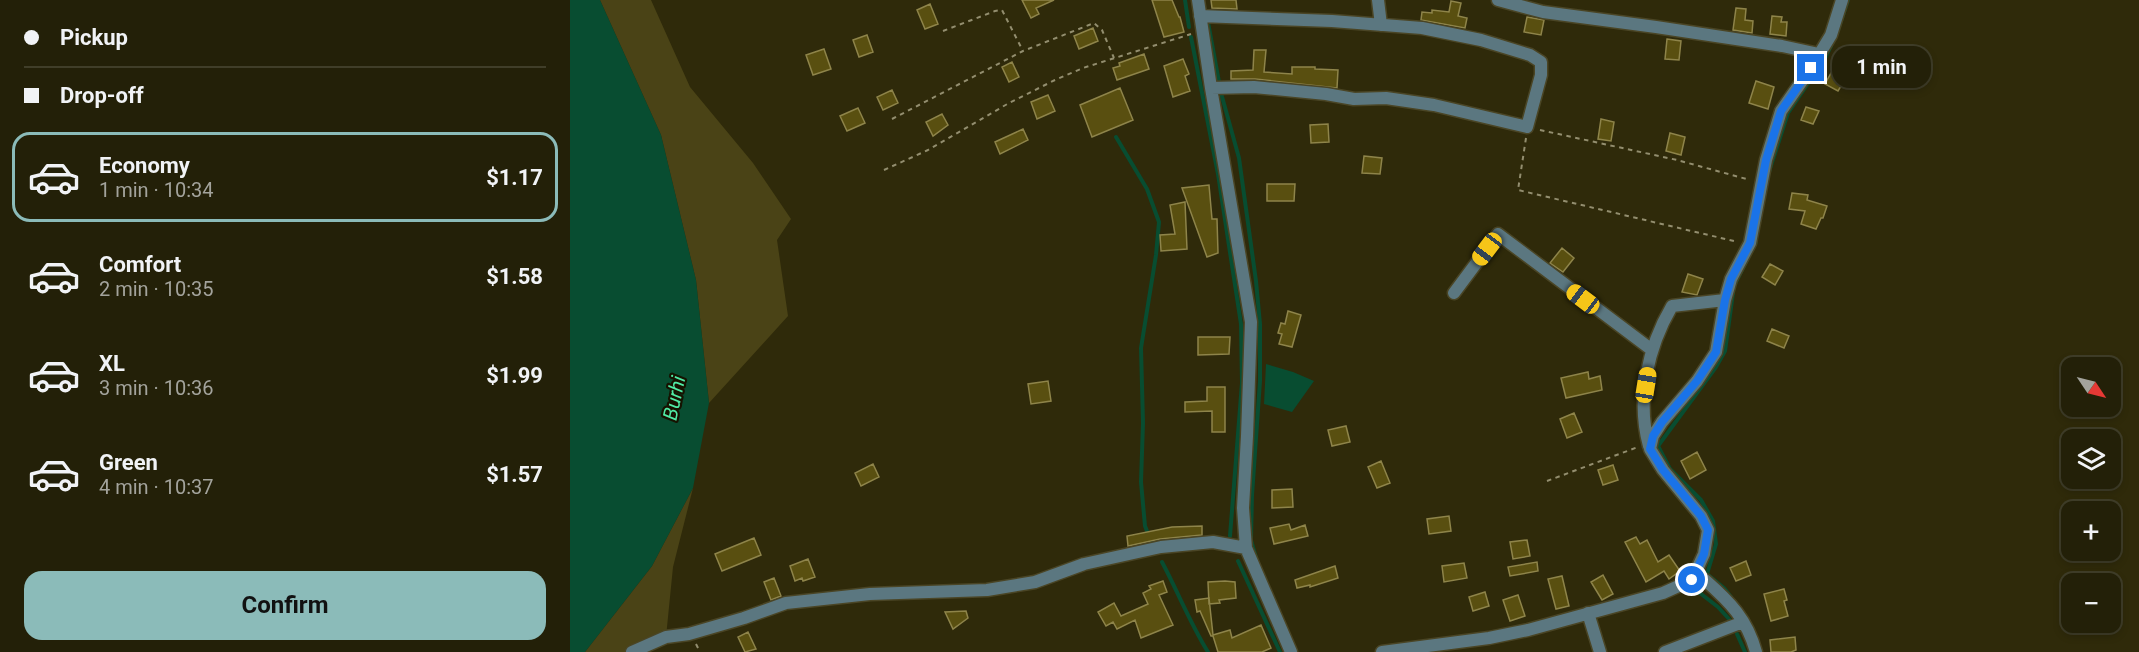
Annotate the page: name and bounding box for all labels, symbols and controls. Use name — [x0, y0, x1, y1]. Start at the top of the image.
text: Pickup — [60, 25, 128, 50]
callout: 1 min — [1832, 47, 1931, 89]
route end — [1797, 54, 1824, 81]
text: 1 min — [1856, 55, 1907, 79]
text: Drop-off — [60, 83, 144, 108]
icon: car — [27, 150, 81, 204]
text: Economy — [99, 153, 190, 178]
text: $1.17 — [486, 165, 543, 190]
text: 1 min · 10:34 — [99, 178, 214, 202]
car — [1469, 229, 1505, 269]
icon: car — [27, 249, 81, 303]
text: Comfort — [99, 252, 181, 277]
text: $1.58 — [486, 264, 543, 289]
text: 2 min · 10:35 — [99, 277, 214, 301]
car — [1563, 281, 1603, 317]
icon: car — [27, 348, 81, 402]
text: XL — [99, 351, 125, 376]
north arrow — [2061, 357, 2121, 417]
map controls — [2061, 357, 2121, 633]
text: $1.99 — [486, 363, 543, 388]
car — [1634, 366, 1658, 404]
water label: Burhi — [658, 373, 690, 422]
text: 3 min · 10:36 — [99, 376, 214, 400]
button: layers — [2061, 429, 2121, 489]
icon: car — [27, 447, 81, 501]
text: Green — [99, 450, 158, 475]
text: $1.57 — [486, 462, 543, 487]
text: 4 min · 10:37 — [99, 475, 214, 499]
button: + — [2061, 501, 2121, 561]
route start — [1678, 566, 1705, 593]
button: Confirm — [24, 571, 546, 640]
button: − — [2061, 573, 2121, 633]

